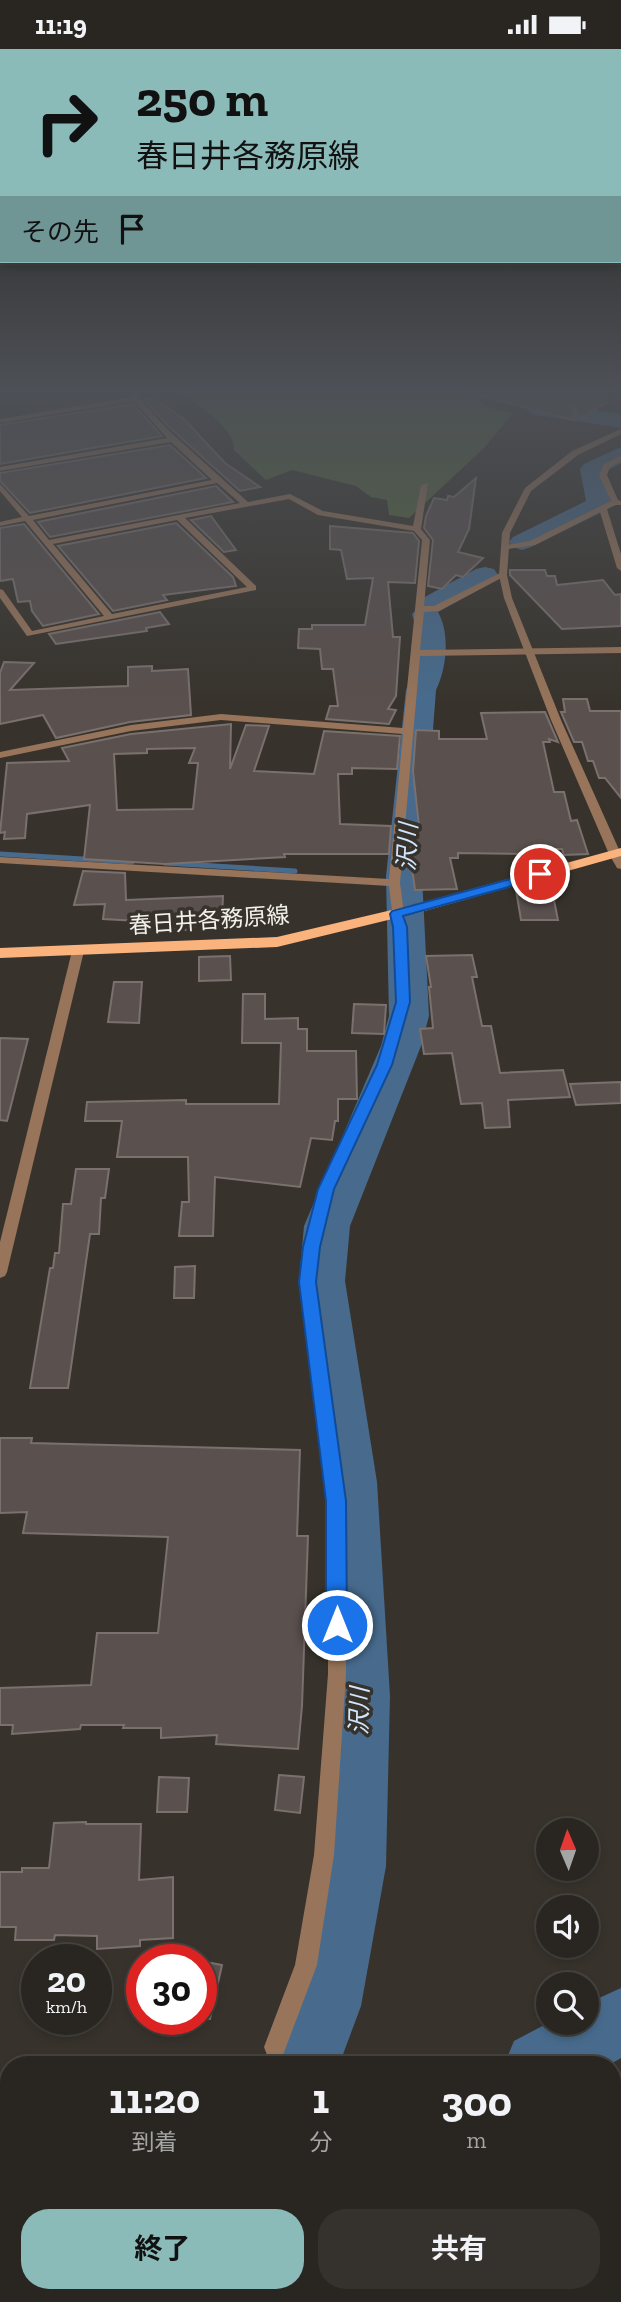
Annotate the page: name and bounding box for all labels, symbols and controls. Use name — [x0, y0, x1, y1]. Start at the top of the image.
text: 11:19 — [35, 9, 87, 41]
text: 250 m — [136, 70, 268, 129]
icon: right — [21, 77, 112, 168]
text: 春日井各務原線 — [136, 137, 360, 175]
icon: arrive — [113, 210, 151, 248]
text: その先 — [21, 216, 99, 248]
water label: 沢川 — [391, 819, 423, 872]
pin — [510, 844, 570, 904]
icon: arrive — [521, 855, 559, 893]
street label: 春日井各務原線 — [128, 900, 290, 940]
position arrow — [300, 1588, 374, 1662]
water label: 沢川 — [344, 1684, 374, 1735]
north arrow — [536, 1818, 598, 1881]
map controls — [536, 1818, 599, 2035]
button: sound — [536, 1895, 599, 1958]
speed limit sign: 30 — [126, 1944, 217, 2035]
text: 20 — [47, 1959, 86, 2001]
button: search — [536, 1972, 599, 2035]
text: km/h — [46, 1996, 87, 2018]
text: 11:20 — [109, 2073, 200, 2124]
text: 1 — [312, 2073, 329, 2124]
text: 300 — [441, 2076, 512, 2127]
text: m — [467, 2126, 486, 2154]
text: 到着 — [132, 2128, 178, 2156]
text: 分 — [309, 2128, 332, 2156]
button: 終了 — [21, 2209, 304, 2289]
button: 共有 — [318, 2209, 600, 2289]

